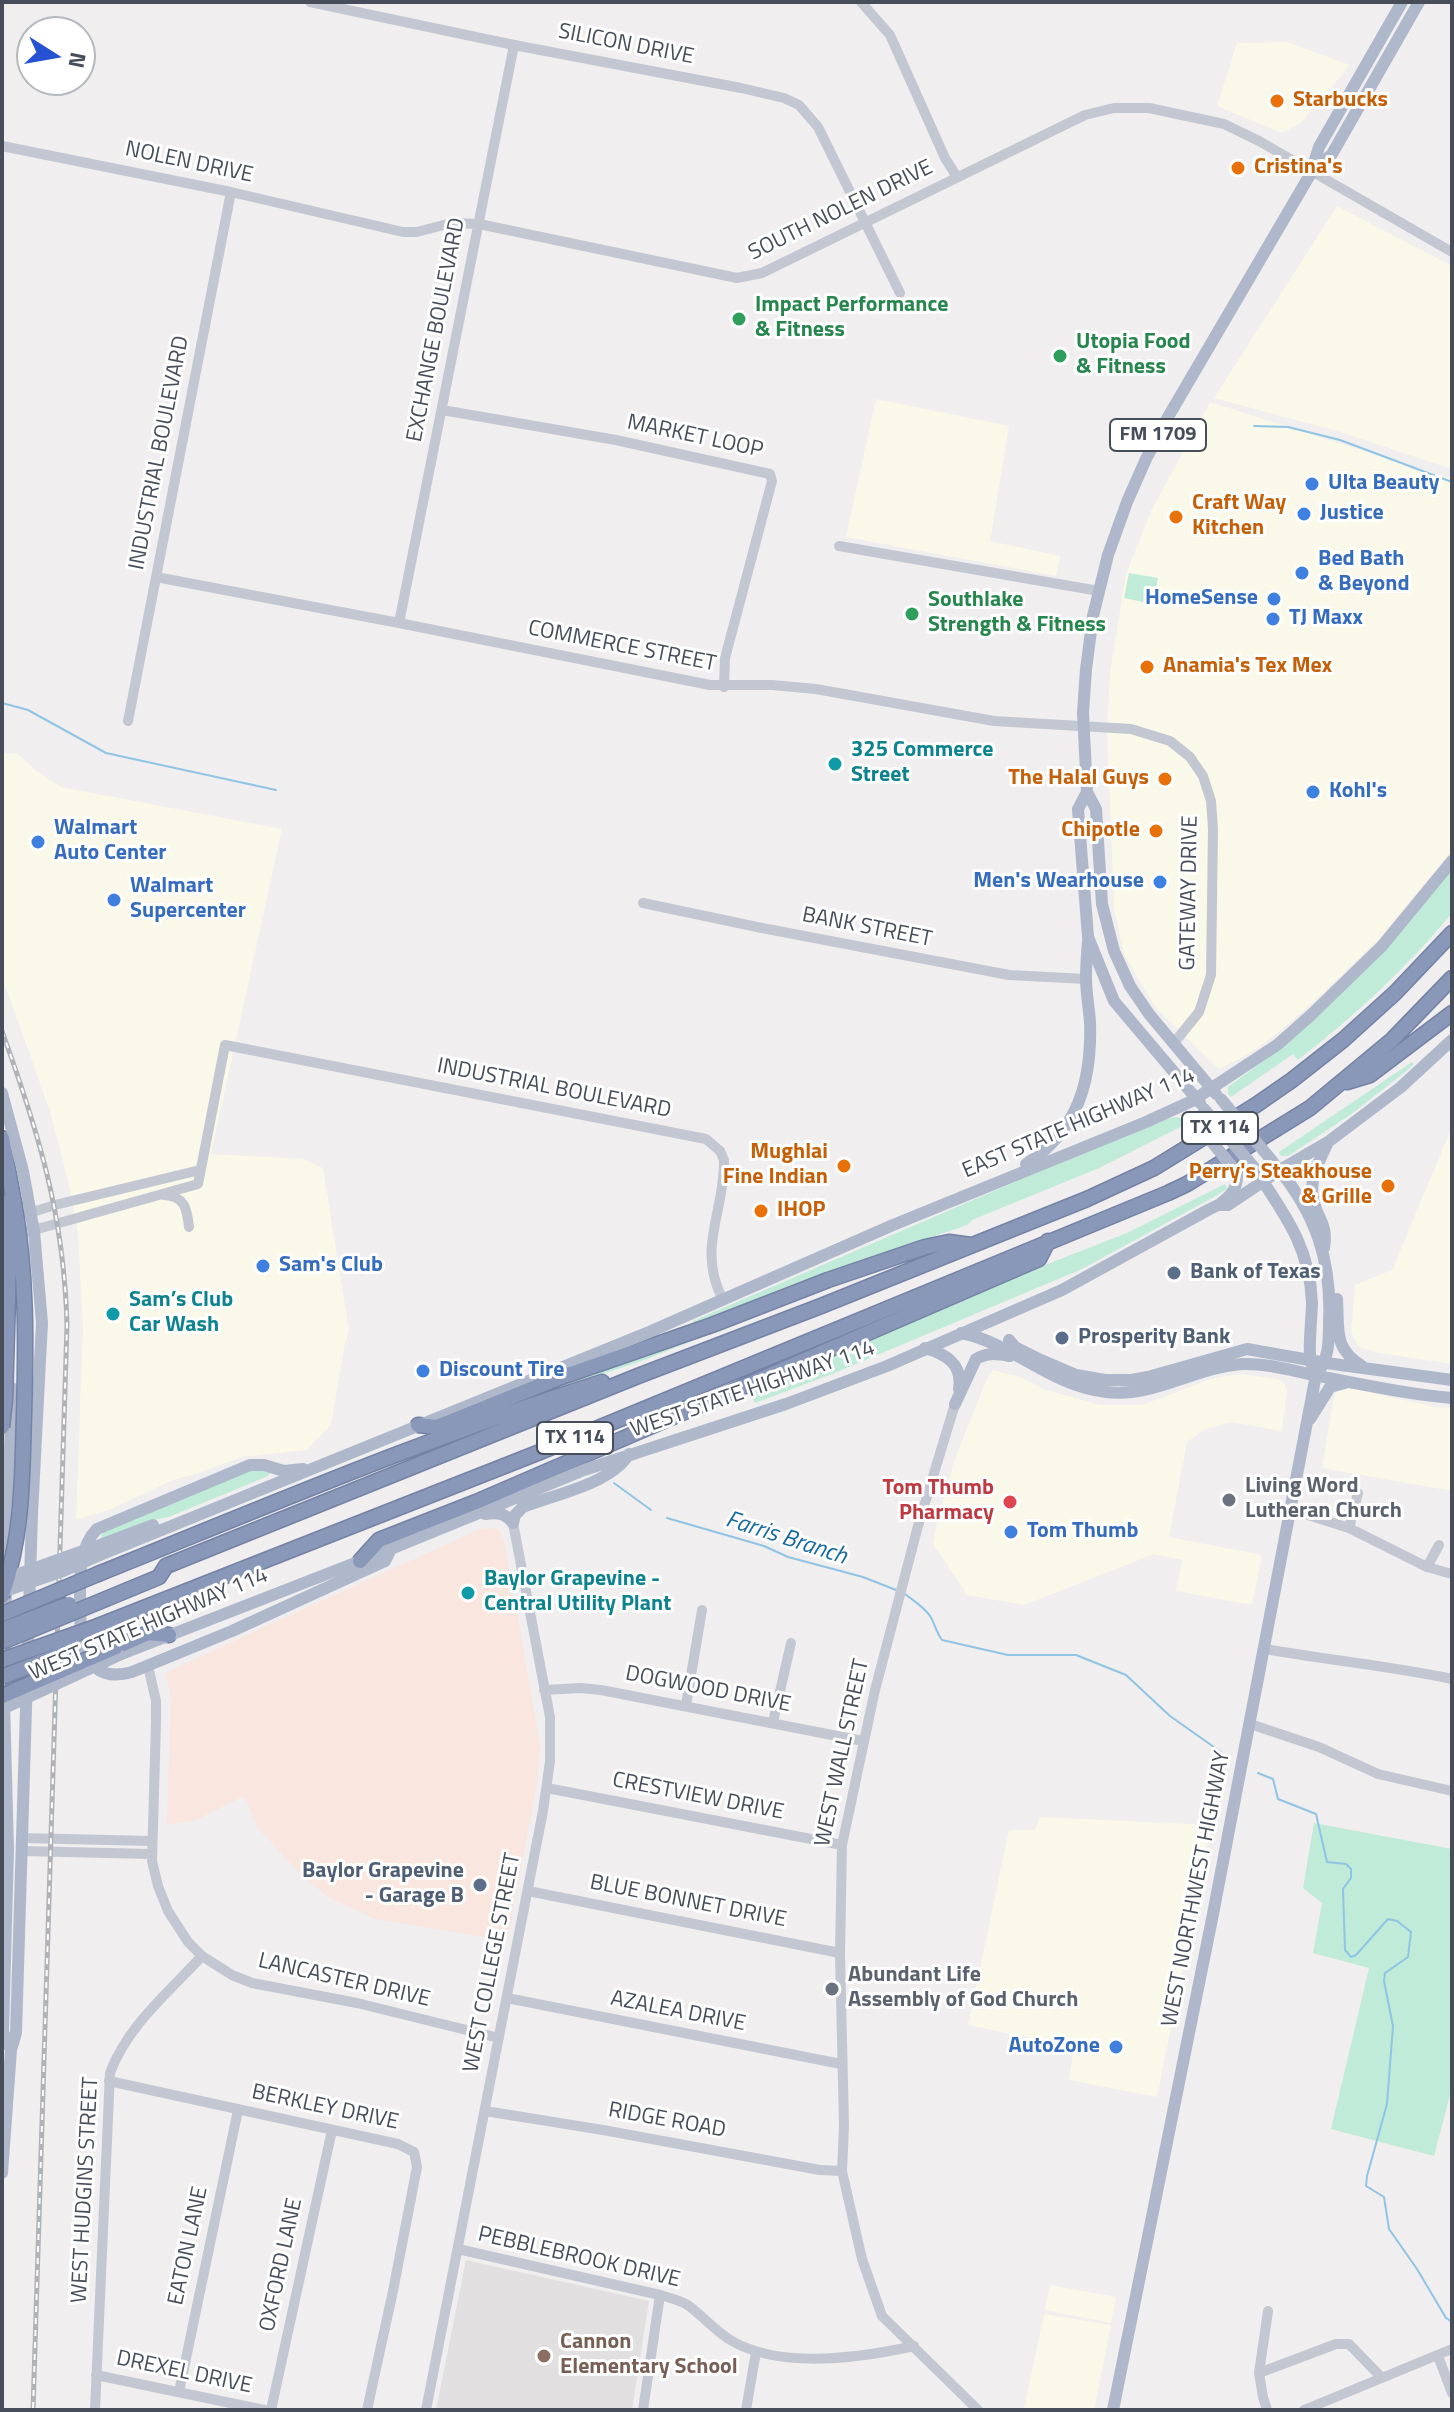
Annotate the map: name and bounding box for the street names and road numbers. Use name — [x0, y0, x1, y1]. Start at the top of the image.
street label: SILICON DRIVE — [556, 19, 696, 71]
street label: NOLEN DRIVE — [123, 137, 255, 189]
street label: SOUTH NOLEN DRIVE — [745, 155, 937, 267]
street label: EXCHANGE BOULEVARD — [402, 216, 472, 444]
street label: INDUSTRIAL BOULEVARD — [124, 334, 196, 572]
street label: MARKET LOOP — [625, 410, 765, 464]
road number: FM 1709 — [1110, 419, 1206, 451]
street label: COMMERCE STREET — [526, 616, 718, 678]
street label: GATEWAY DRIVE — [1175, 815, 1205, 971]
street label: BANK STREET — [800, 902, 934, 954]
street label: INDUSTRIAL BOULEVARD — [435, 1053, 673, 1125]
street label: EAST STATE HIGHWAY 114 — [959, 1063, 1199, 1185]
road number: TX 114 — [1182, 1112, 1258, 1144]
street label: WEST STATE HIGHWAY 114 — [627, 1336, 879, 1444]
road number: TX 114 — [537, 1422, 613, 1454]
street label: WEST STATE HIGHWAY 114 — [26, 1563, 272, 1687]
street label: WEST WALL STREET — [810, 1657, 876, 1849]
street label: DOGWOOD DRIVE — [623, 1661, 793, 1719]
street label: WEST NORTHWEST HIGHWAY — [1157, 1749, 1237, 2029]
street label: CRESTVIEW DRIVE — [610, 1767, 786, 1827]
street label: WEST COLLEGE STREET — [459, 1851, 527, 2075]
street label: BLUE BONNET DRIVE — [588, 1870, 788, 1934]
street label: LANCASTER DRIVE — [255, 1948, 433, 2014]
street label: AZALEA DRIVE — [608, 1986, 748, 2038]
street label: WEST HUDGINS STREET — [67, 2076, 105, 2304]
street label: BERKLEY DRIVE — [249, 2080, 401, 2136]
street label: RIDGE ROAD — [606, 2098, 728, 2144]
street label: EATON LANE — [164, 2184, 214, 2308]
street label: OXFORD LANE — [255, 2196, 309, 2334]
street label: PEBBLEBROOK DRIVE — [475, 2222, 683, 2294]
street label: DREXEL DRIVE — [114, 2346, 254, 2400]

